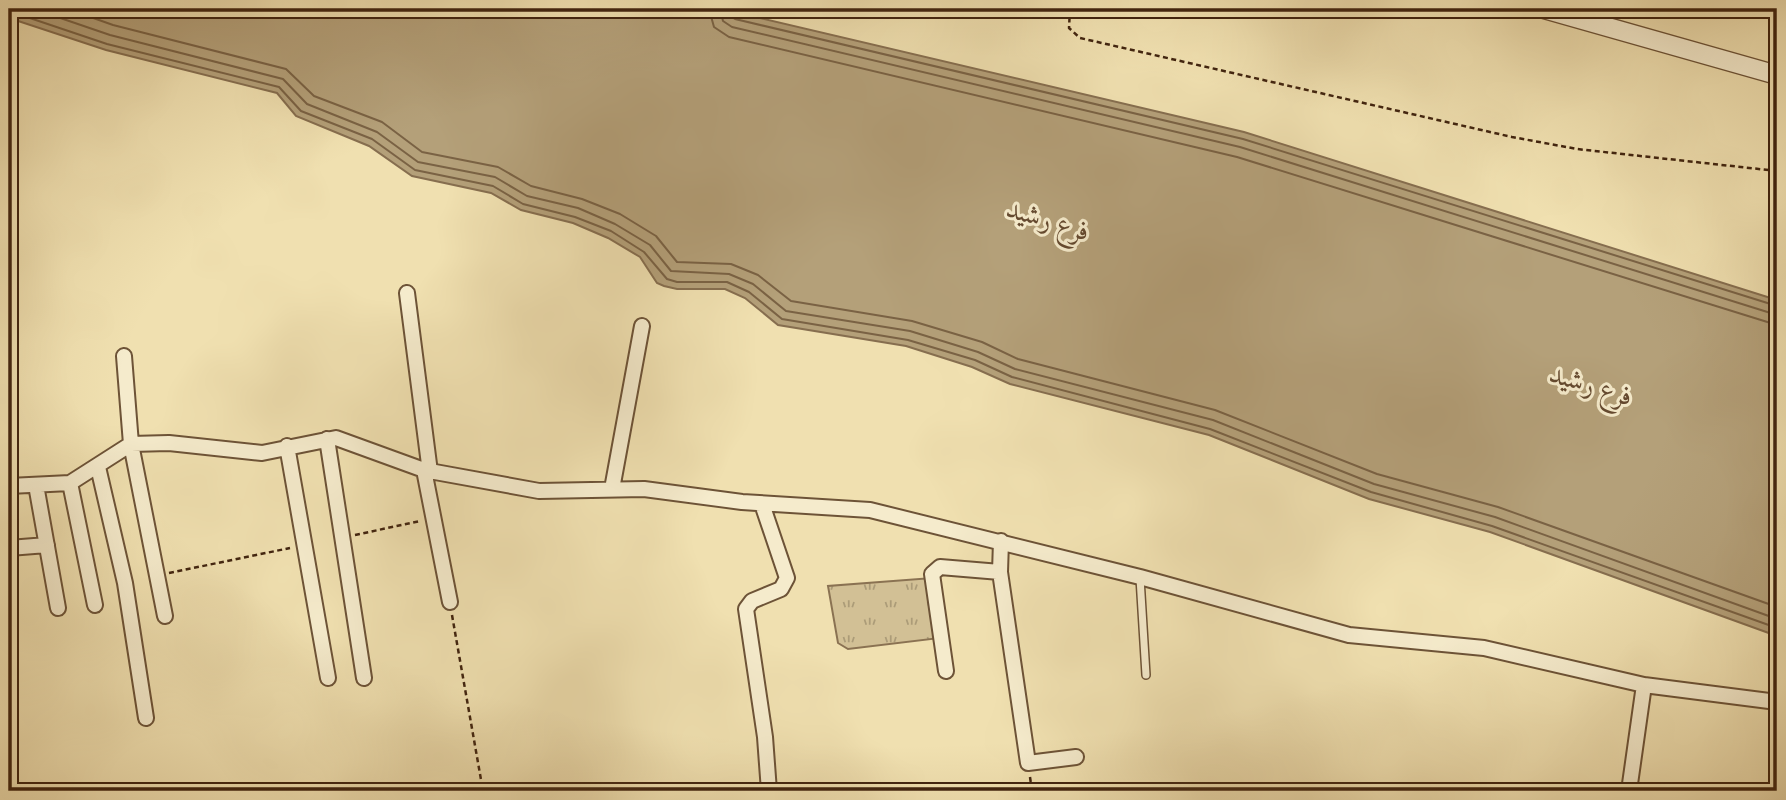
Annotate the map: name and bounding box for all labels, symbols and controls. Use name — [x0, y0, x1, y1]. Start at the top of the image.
water label: فرع رشيد — [1001, 192, 1094, 255]
water label: فرع رشيد — [1544, 357, 1637, 420]

